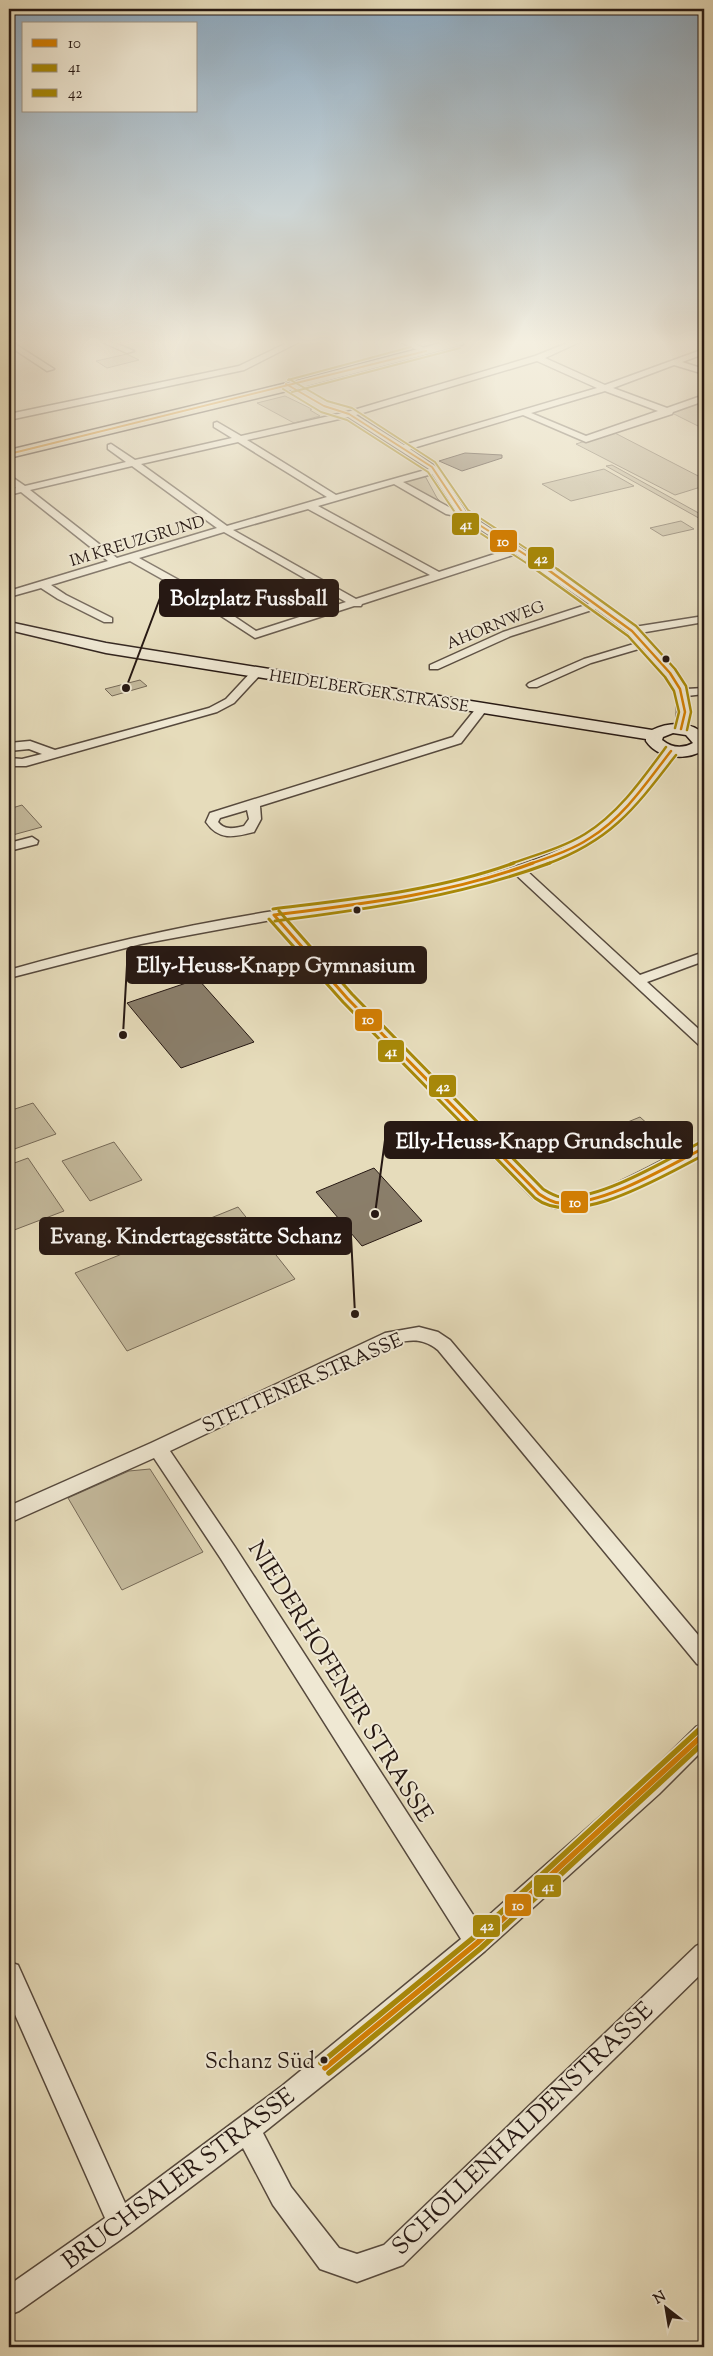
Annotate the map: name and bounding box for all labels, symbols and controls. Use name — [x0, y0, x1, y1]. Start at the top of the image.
legend — [22, 22, 198, 112]
text: 10 — [68, 34, 81, 55]
text: 41 — [68, 58, 81, 79]
text: 42 — [68, 84, 83, 105]
street label: IM KREUZGRUND — [67, 511, 208, 574]
line badge: 41 — [451, 512, 480, 536]
text: 41 — [459, 516, 472, 536]
line badge: 10 — [489, 529, 518, 553]
text: 10 — [497, 533, 510, 553]
line badge: 42 — [527, 546, 555, 570]
text: 42 — [533, 550, 548, 570]
callout: Bolzplatz Fussball — [160, 580, 338, 616]
text: Bolzplatz Fussball — [170, 585, 328, 615]
street label: AHORNWEG — [443, 596, 548, 656]
unlabelled marker — [661, 654, 671, 664]
street label: HEIDELBERGER STRASSE — [267, 665, 470, 720]
unlabelled marker — [352, 905, 362, 915]
callout: Elly-Heuss-Knapp Gymnasium — [127, 947, 426, 983]
text: Elly-Heuss-Knapp Gymnasium — [137, 952, 416, 982]
line badge: 10 — [354, 1008, 383, 1032]
text: 10 — [362, 1011, 375, 1031]
line badge: 41 — [377, 1039, 405, 1063]
text: 41 — [384, 1043, 397, 1063]
line badge: 42 — [428, 1074, 457, 1098]
text: 42 — [435, 1078, 450, 1098]
callout: Elly-Heuss-Knapp Grundschule — [385, 1122, 692, 1158]
text: Elly-Heuss-Knapp Grundschule — [396, 1128, 683, 1158]
line badge: 10 — [560, 1190, 589, 1214]
text: 10 — [569, 1194, 582, 1214]
callout: Evang. Kindertagesstätte Schanz — [40, 1218, 351, 1254]
text: Evang. Kindertagesstätte Schanz — [51, 1223, 341, 1253]
street label: STETTENER STRASSE — [198, 1327, 408, 1442]
street label: NIEDERHOFENER STRASSE — [238, 1535, 440, 1830]
line badge: 41 — [533, 1874, 562, 1898]
text: 41 — [541, 1878, 554, 1898]
line badge: 10 — [504, 1893, 532, 1917]
text: 10 — [512, 1897, 525, 1917]
line badge: 42 — [472, 1914, 501, 1938]
text: 42 — [479, 1917, 494, 1937]
street label: SCHOLLENHALDENSTRASSE — [385, 1995, 662, 2264]
place label: Schanz Süd — [205, 2047, 315, 2079]
marker: Schanz Süd — [319, 2055, 329, 2065]
street label: BRUCHSALER STRASSE — [56, 2080, 303, 2279]
north arrow — [640, 2284, 690, 2334]
text: N — [650, 2287, 670, 2310]

